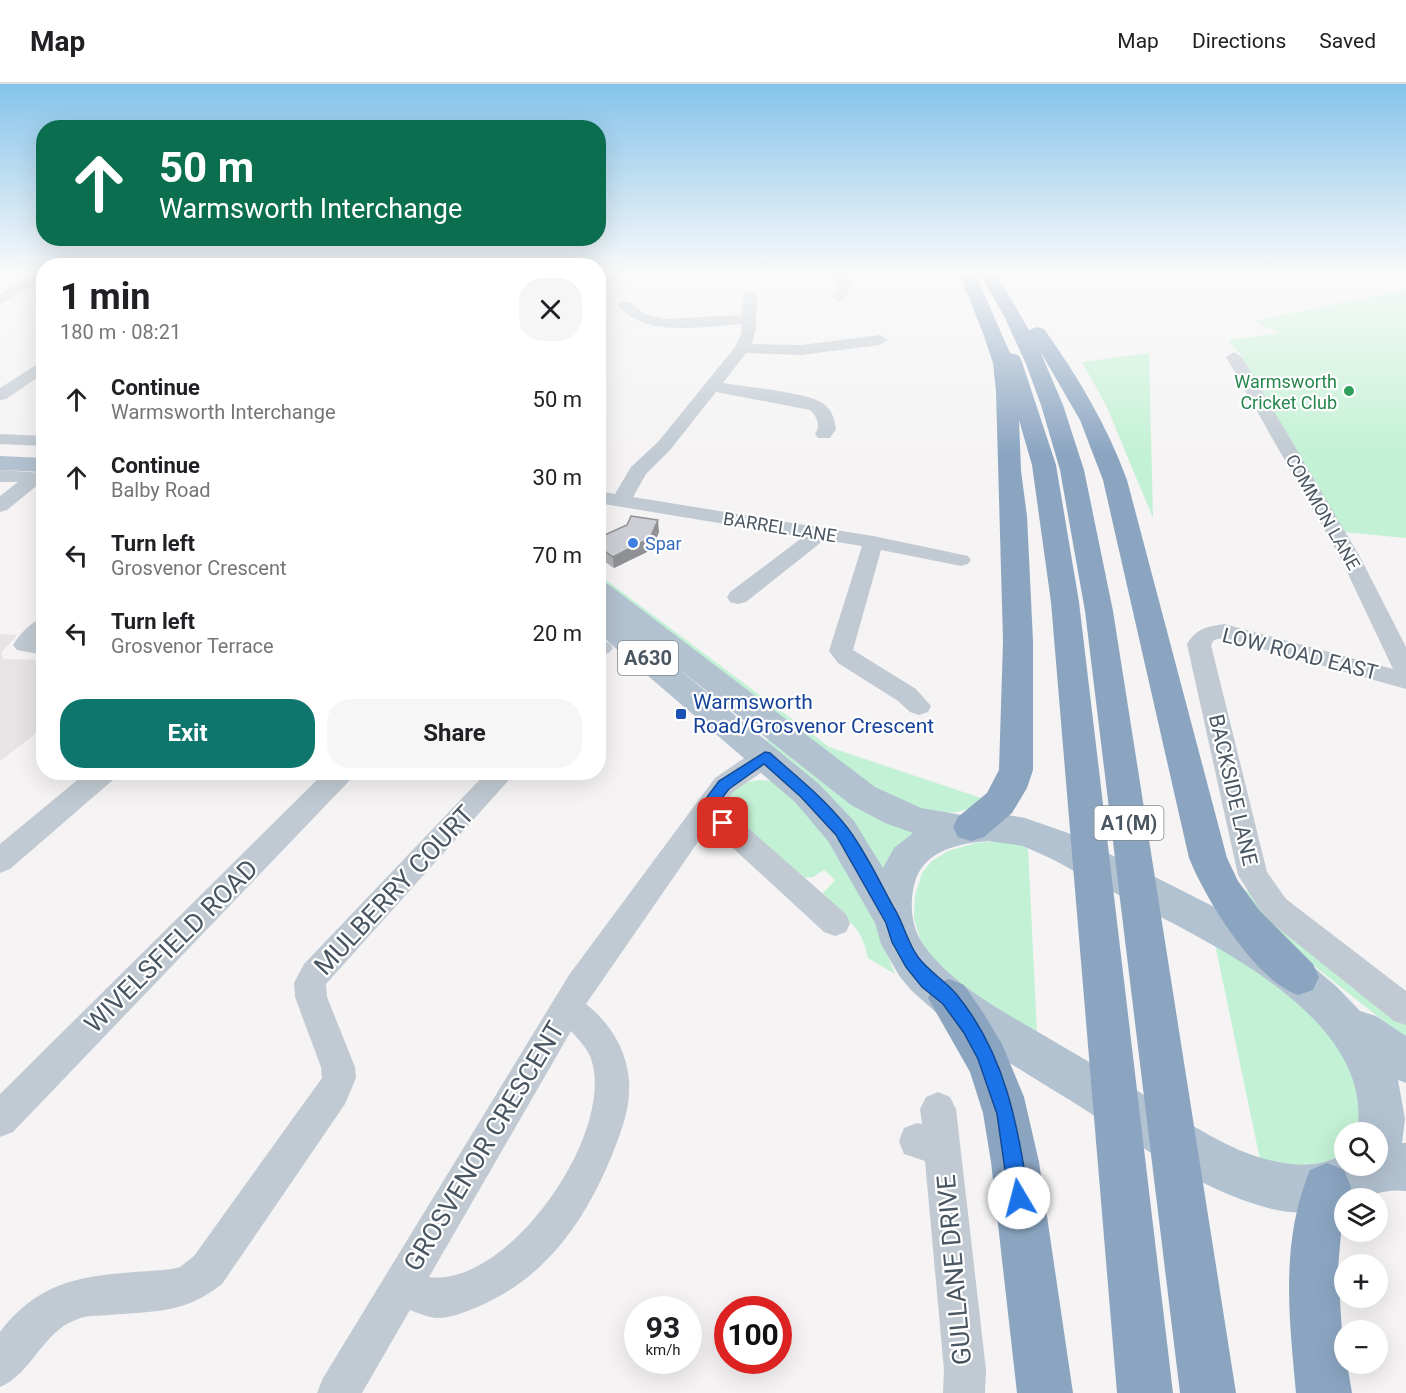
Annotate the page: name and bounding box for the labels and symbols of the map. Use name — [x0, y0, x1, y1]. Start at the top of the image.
place label: Warmsworth Cricket Club — [1234, 371, 1337, 413]
marker: Warmsworth Cricket Club — [1342, 384, 1356, 398]
street label: COMMON LANE — [1281, 450, 1365, 574]
street label: BARREL LANE — [722, 508, 838, 546]
place label: Spar — [645, 533, 682, 554]
marker: Spar — [626, 536, 640, 550]
street label: LOW ROAD EAST — [1220, 623, 1381, 685]
road number: A630 — [618, 641, 678, 675]
place label: Warmsworth Road/Grosvenor Crescent — [693, 690, 934, 738]
marker: Warmsworth Road/Grosvenor Crescent — [674, 707, 688, 721]
street label: BACKSIDE LANE — [1204, 712, 1262, 868]
pin — [697, 797, 748, 848]
street label: MULBERRY COURT — [308, 799, 480, 981]
road number: A1(M) — [1094, 806, 1164, 840]
street label: WIVELSFIELD ROAD — [78, 853, 264, 1039]
street label: GROSVENOR CRESCENT — [398, 1016, 570, 1276]
position arrow — [987, 1166, 1051, 1230]
street label: GULLANE DRIVE — [931, 1174, 977, 1366]
speed limit sign: 100 — [714, 1296, 792, 1374]

